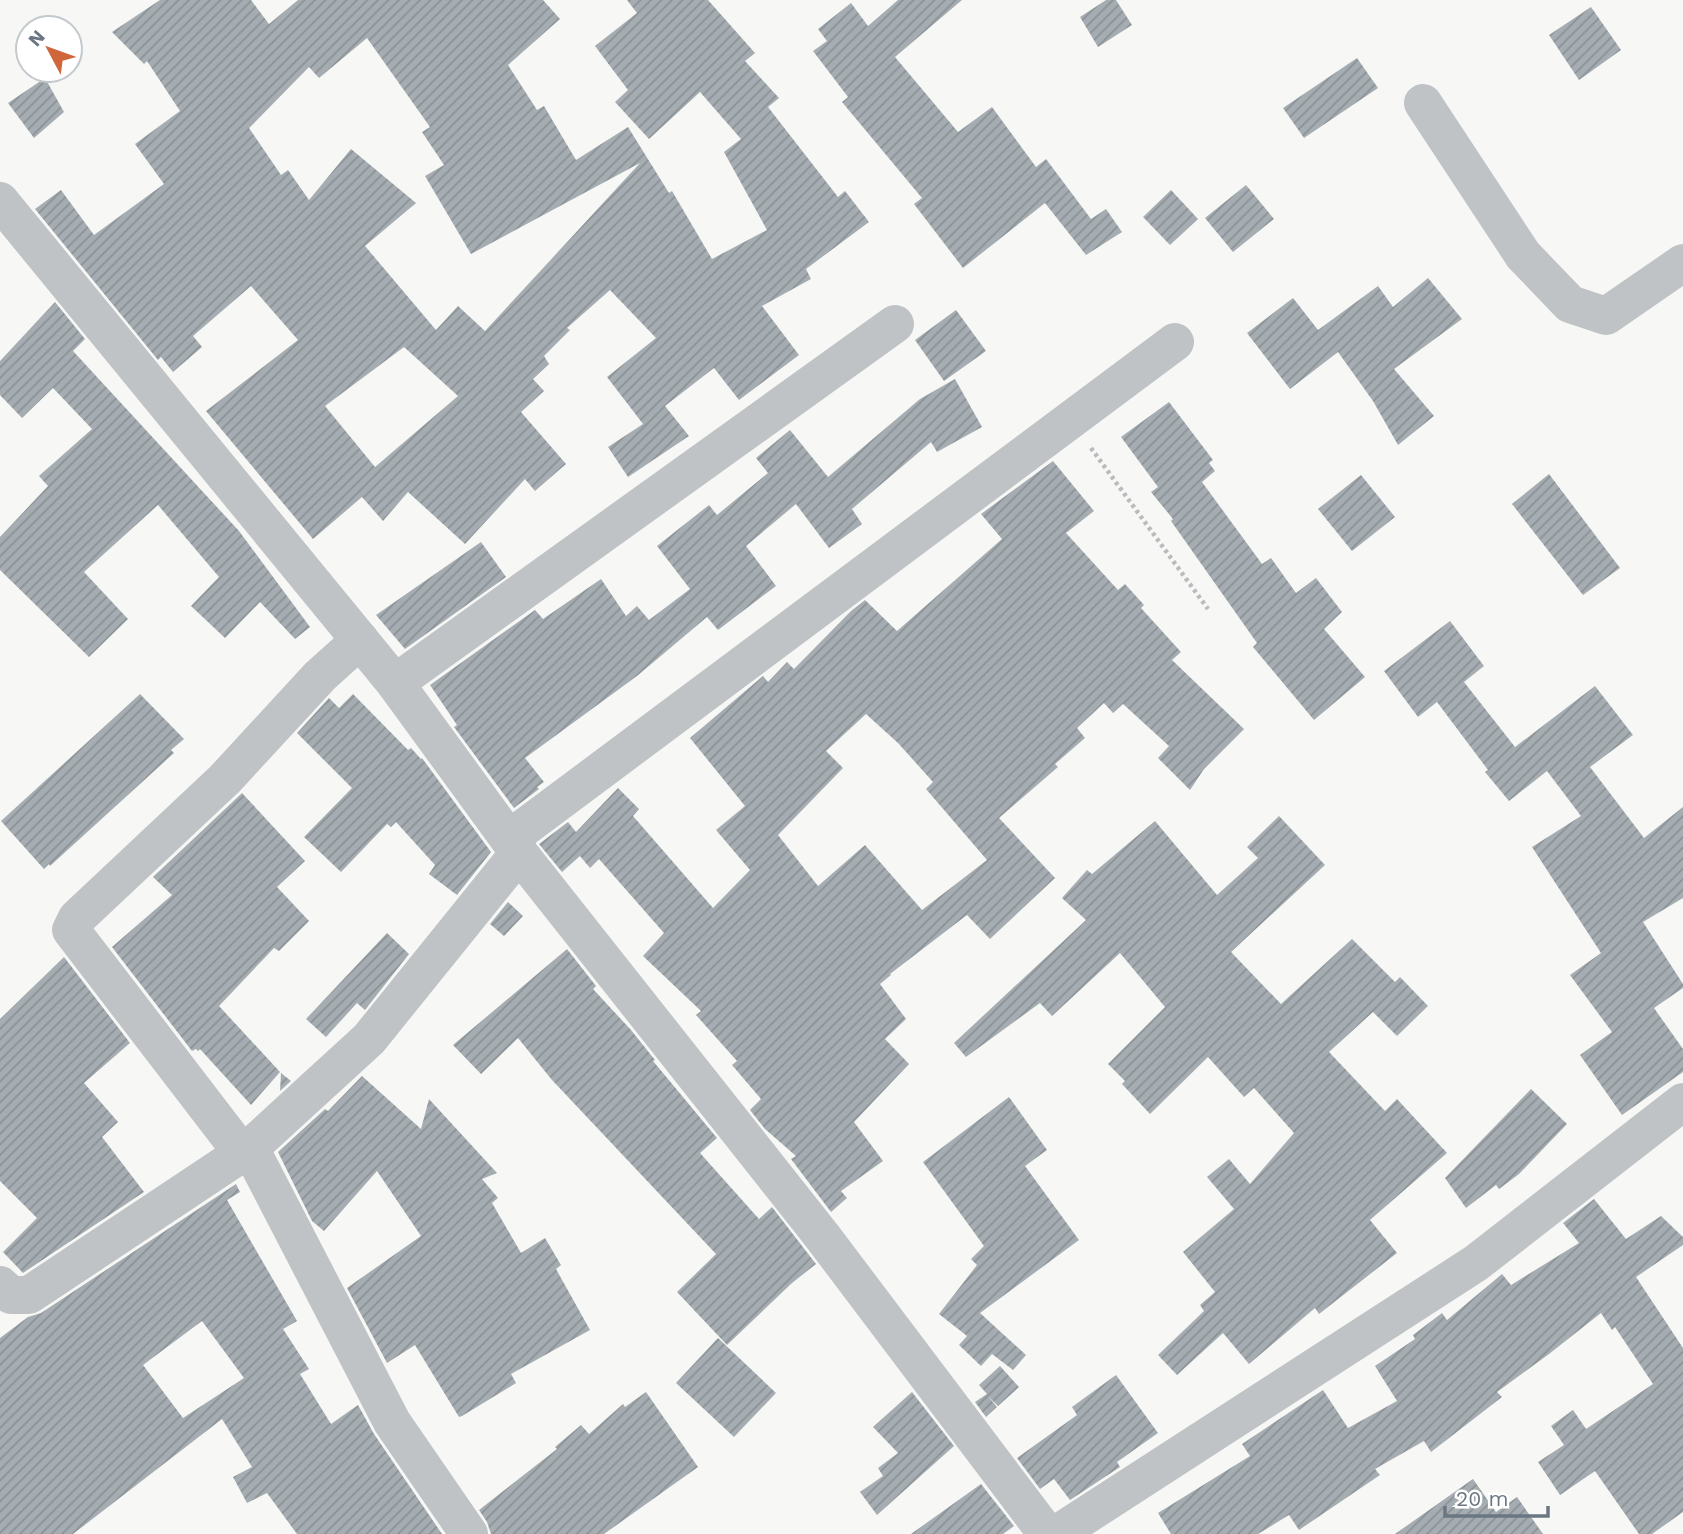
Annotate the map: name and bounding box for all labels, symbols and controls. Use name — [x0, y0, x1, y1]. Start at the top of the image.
north arrow — [14, 14, 84, 84]
text: N — [23, 25, 50, 51]
scale bar — [1445, 1474, 1548, 1518]
text: 20 m — [1456, 1486, 1508, 1511]

